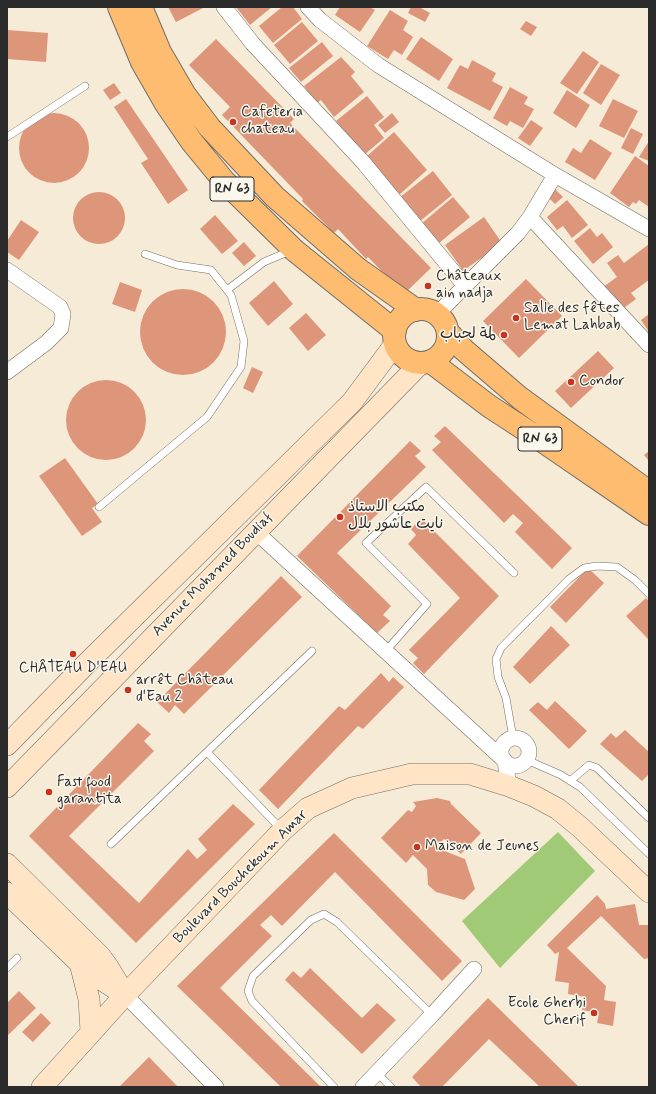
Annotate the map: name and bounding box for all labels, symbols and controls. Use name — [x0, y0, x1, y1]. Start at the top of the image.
place label: Cafeteria chateau — [241, 104, 303, 139]
marker: Cafeteria chateau — [228, 117, 238, 127]
road number: RN 63 — [210, 177, 254, 201]
place label: Châteaux ain nadja — [436, 268, 502, 303]
marker: Châteaux ain nadja — [423, 281, 433, 291]
place label: Salle des fêtes Lemat Lahbab — [524, 300, 620, 335]
marker: Salle des fêtes Lemat Lahbab — [511, 313, 521, 323]
place label: لمة لحباب — [440, 326, 496, 344]
marker: لمة لحباب — [499, 330, 509, 340]
place label: Condor — [579, 373, 625, 391]
marker: Condor — [566, 377, 576, 387]
road number: RN 63 — [518, 427, 562, 451]
place label: مكتب الاستاذ نايت عاشور بلال — [348, 499, 443, 534]
street label: Avenue Mohamed Boudiaf — [149, 509, 277, 641]
marker: مكتب الاستاذ نايت عاشور بلال — [335, 512, 345, 522]
marker: CHÂTEAU D'EAU — [68, 649, 78, 659]
place label: CHÂTEAU D'EAU — [19, 660, 127, 678]
place label: arrêt Château d'Eau 2 — [136, 672, 234, 707]
marker: arrêt Château d'Eau 2 — [123, 685, 133, 695]
place label: Fast food garantita — [57, 774, 122, 809]
marker: Fast food garantita — [44, 787, 54, 797]
street label: Boulevard Bouchekoum Amar — [170, 806, 312, 948]
place label: Maison de Jeunes — [425, 838, 539, 856]
marker: Maison de Jeunes — [412, 842, 422, 852]
place label: Ecole Gherbi Cherif — [508, 995, 586, 1030]
marker: Ecole Gherbi Cherif — [589, 1008, 599, 1018]

